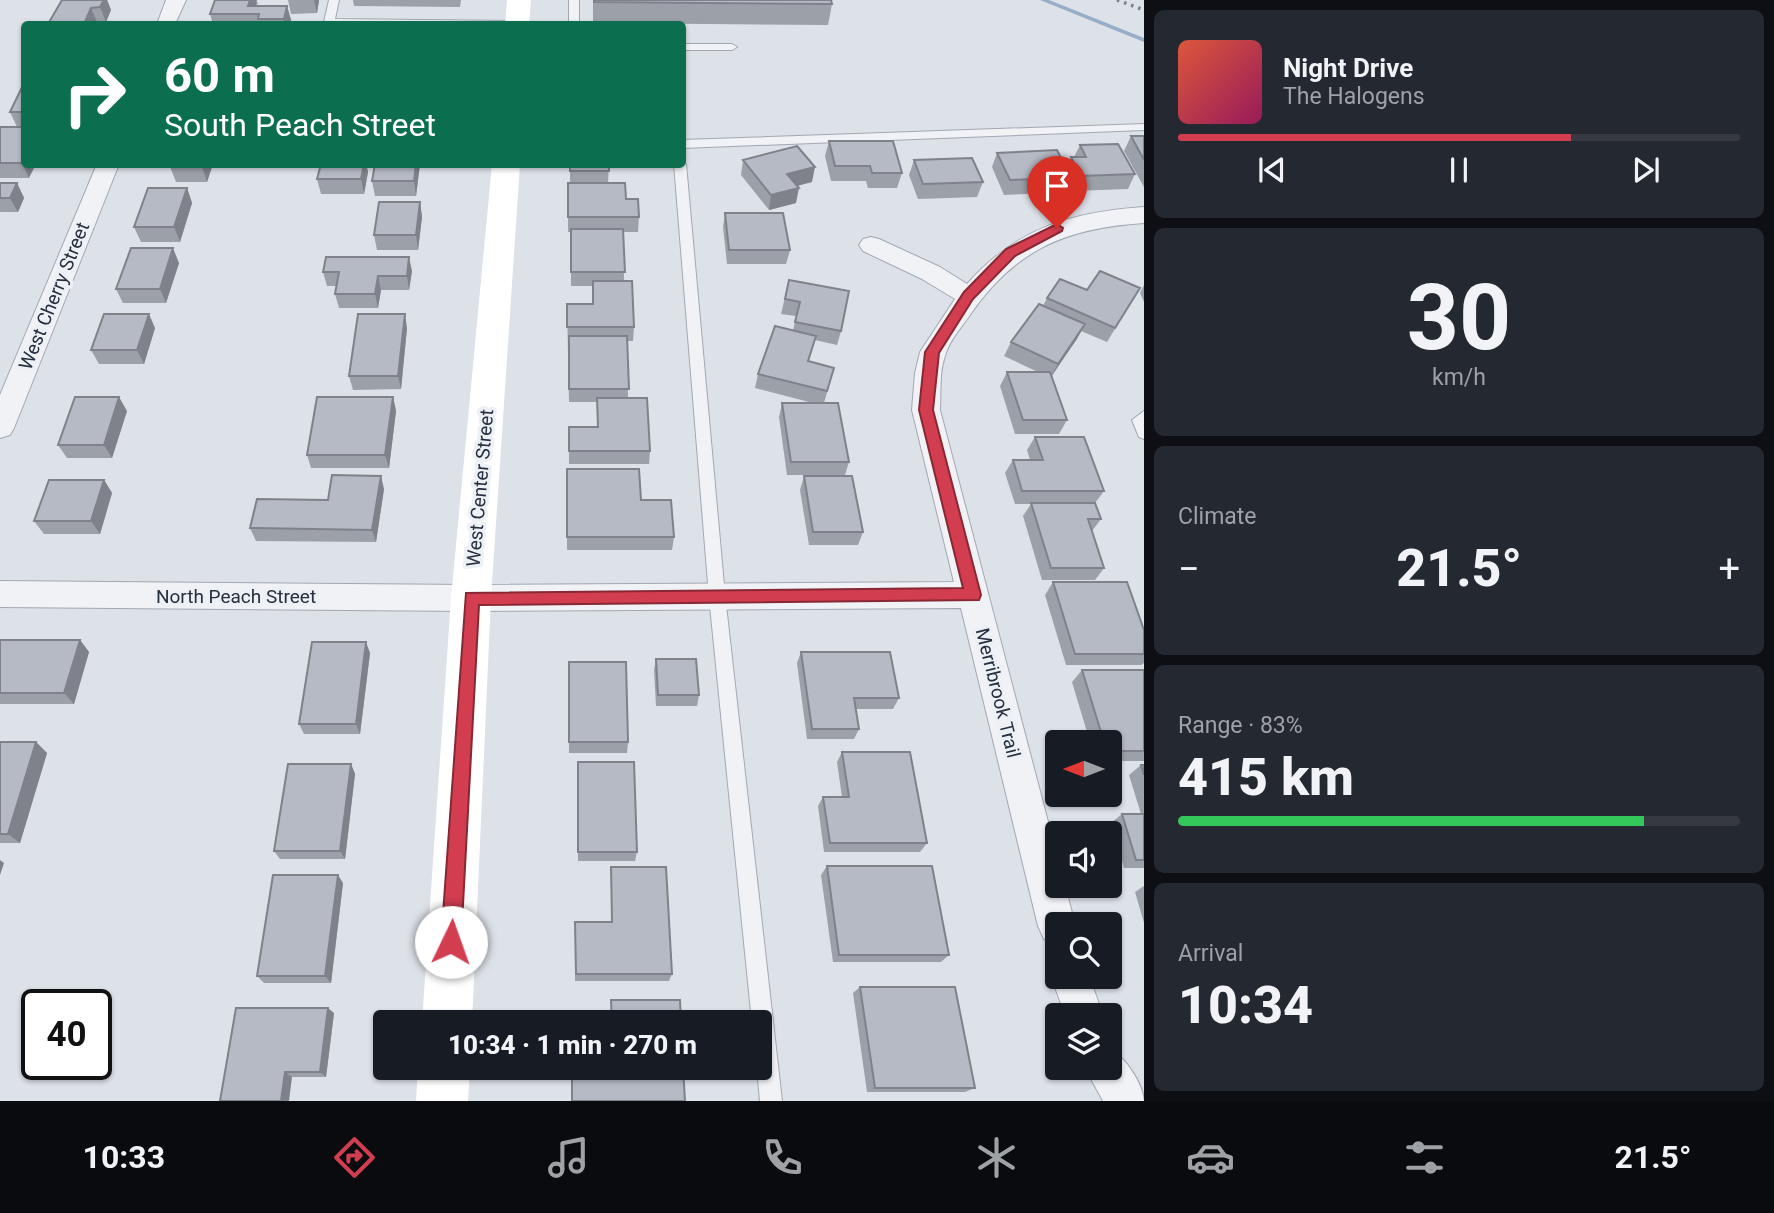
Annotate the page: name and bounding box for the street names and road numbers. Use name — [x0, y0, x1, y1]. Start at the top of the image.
street label: West Cherry Street — [14, 219, 94, 373]
street label: West Center Street — [462, 408, 498, 568]
street label: North Peach Street — [156, 585, 316, 608]
street label: Merribrook Trail — [971, 626, 1025, 760]

